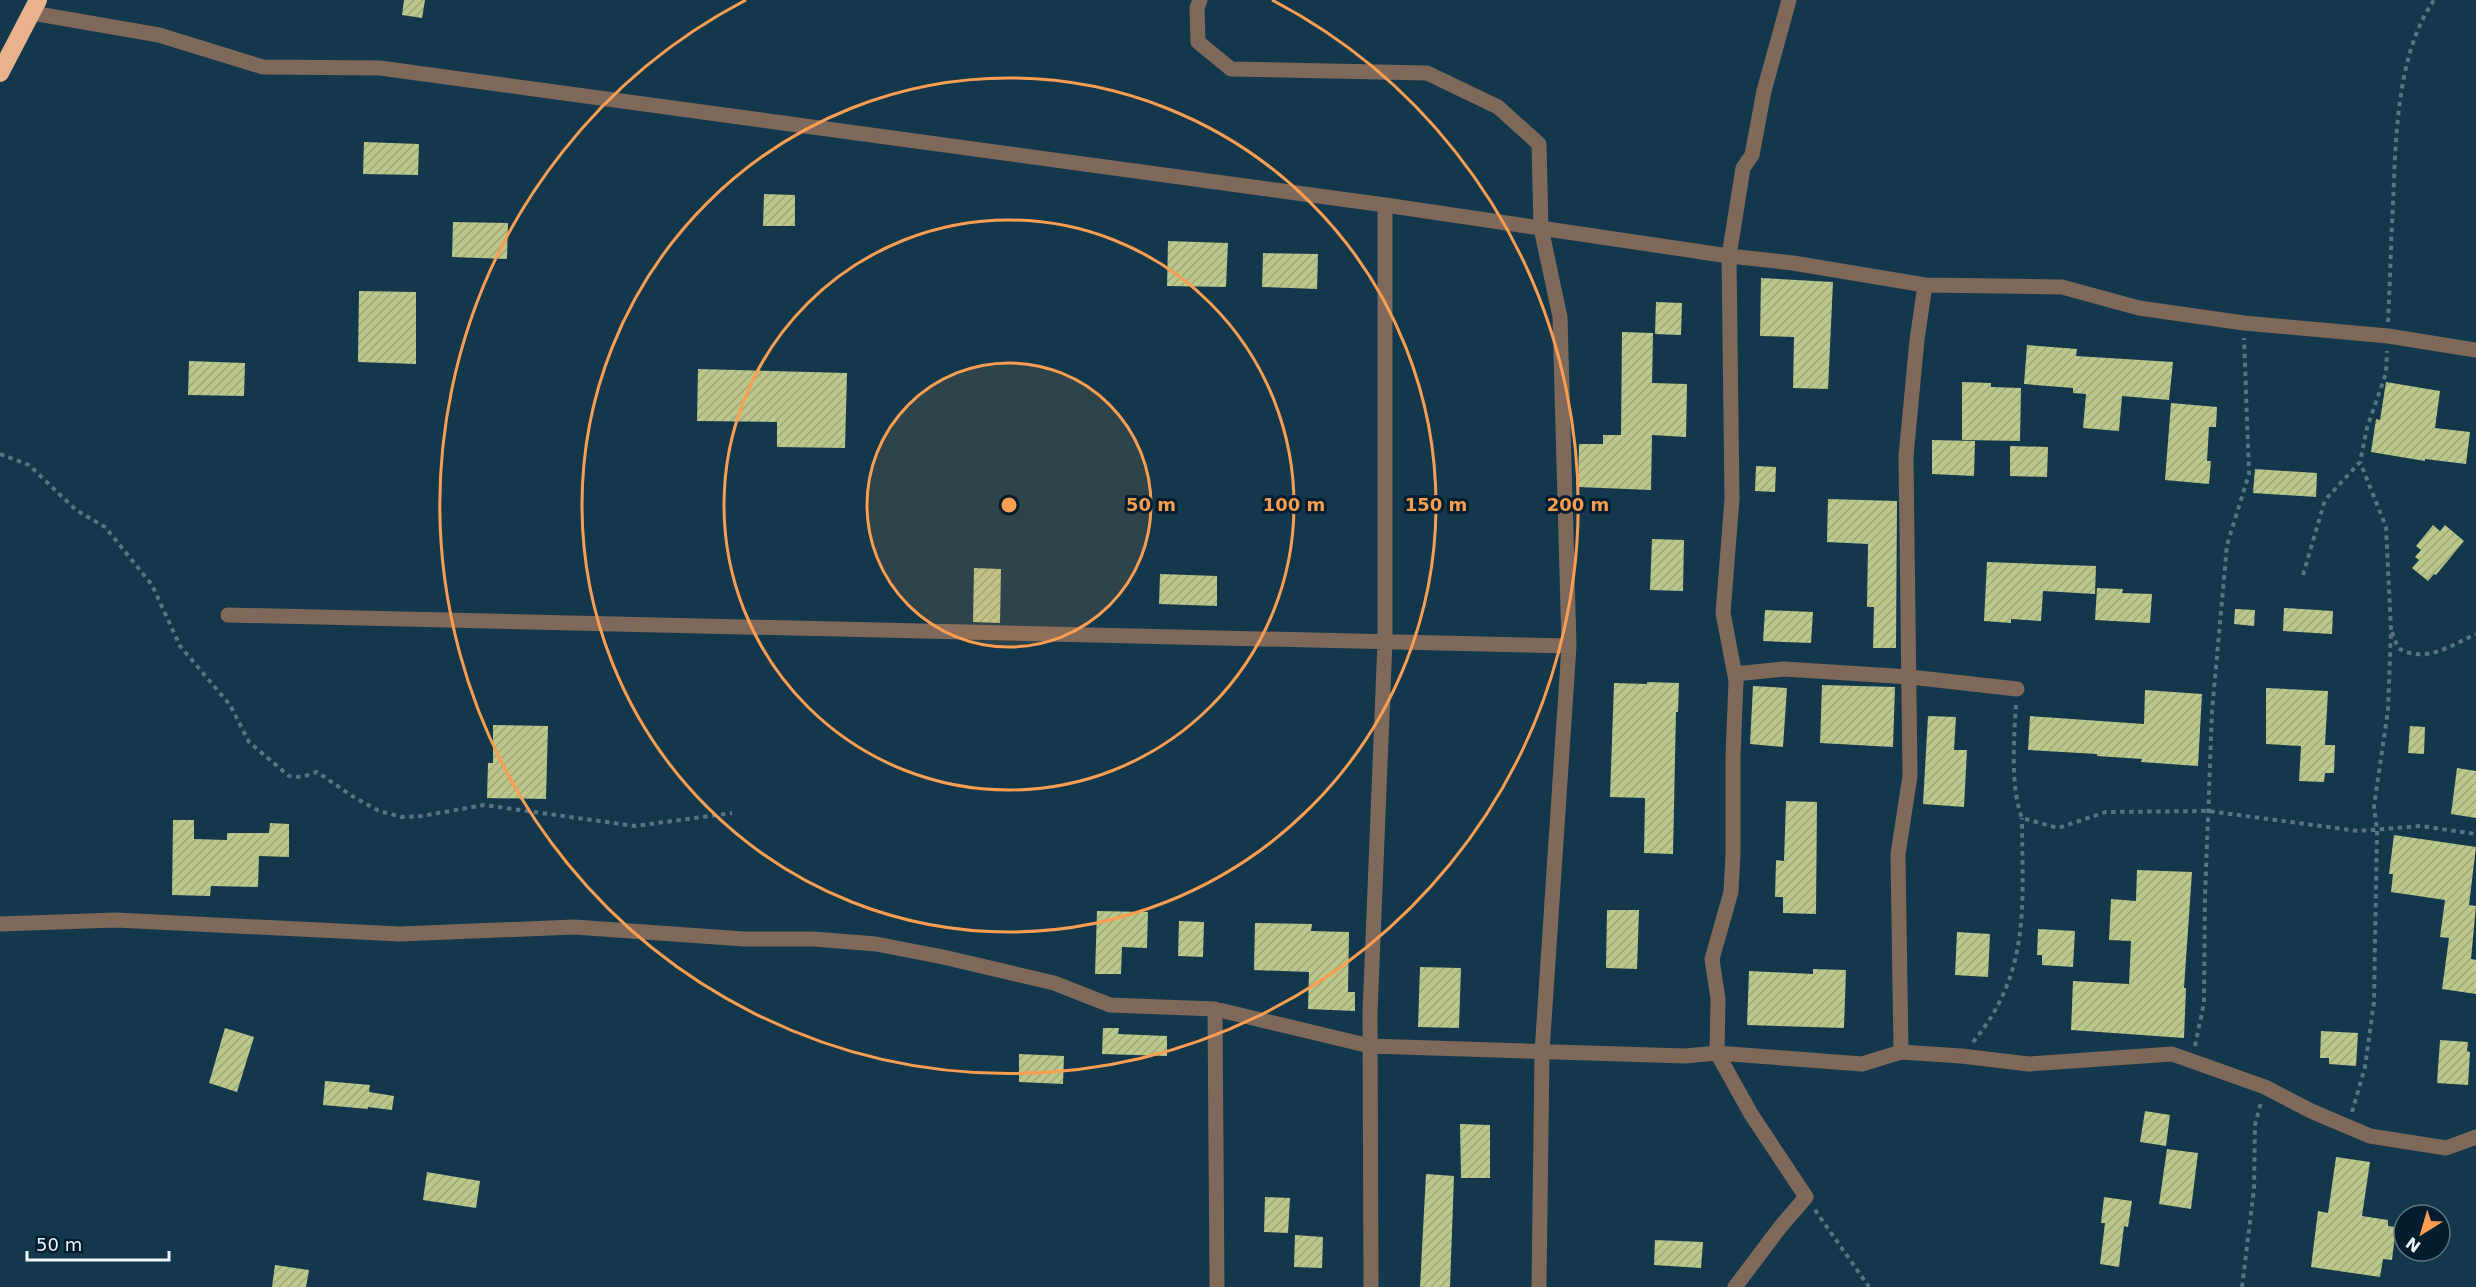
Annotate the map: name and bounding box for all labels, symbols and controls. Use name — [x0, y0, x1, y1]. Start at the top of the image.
text: 50 m — [1126, 494, 1176, 515]
text: 100 m — [1263, 494, 1325, 515]
text: 150 m — [1405, 494, 1467, 515]
text: 200 m — [1547, 494, 1609, 515]
centre of rings — [999, 495, 1019, 515]
north arrow — [2392, 1203, 2452, 1263]
scale bar — [27, 1224, 170, 1262]
text: N — [2402, 1233, 2424, 1256]
text: 50 m — [36, 1234, 82, 1255]

